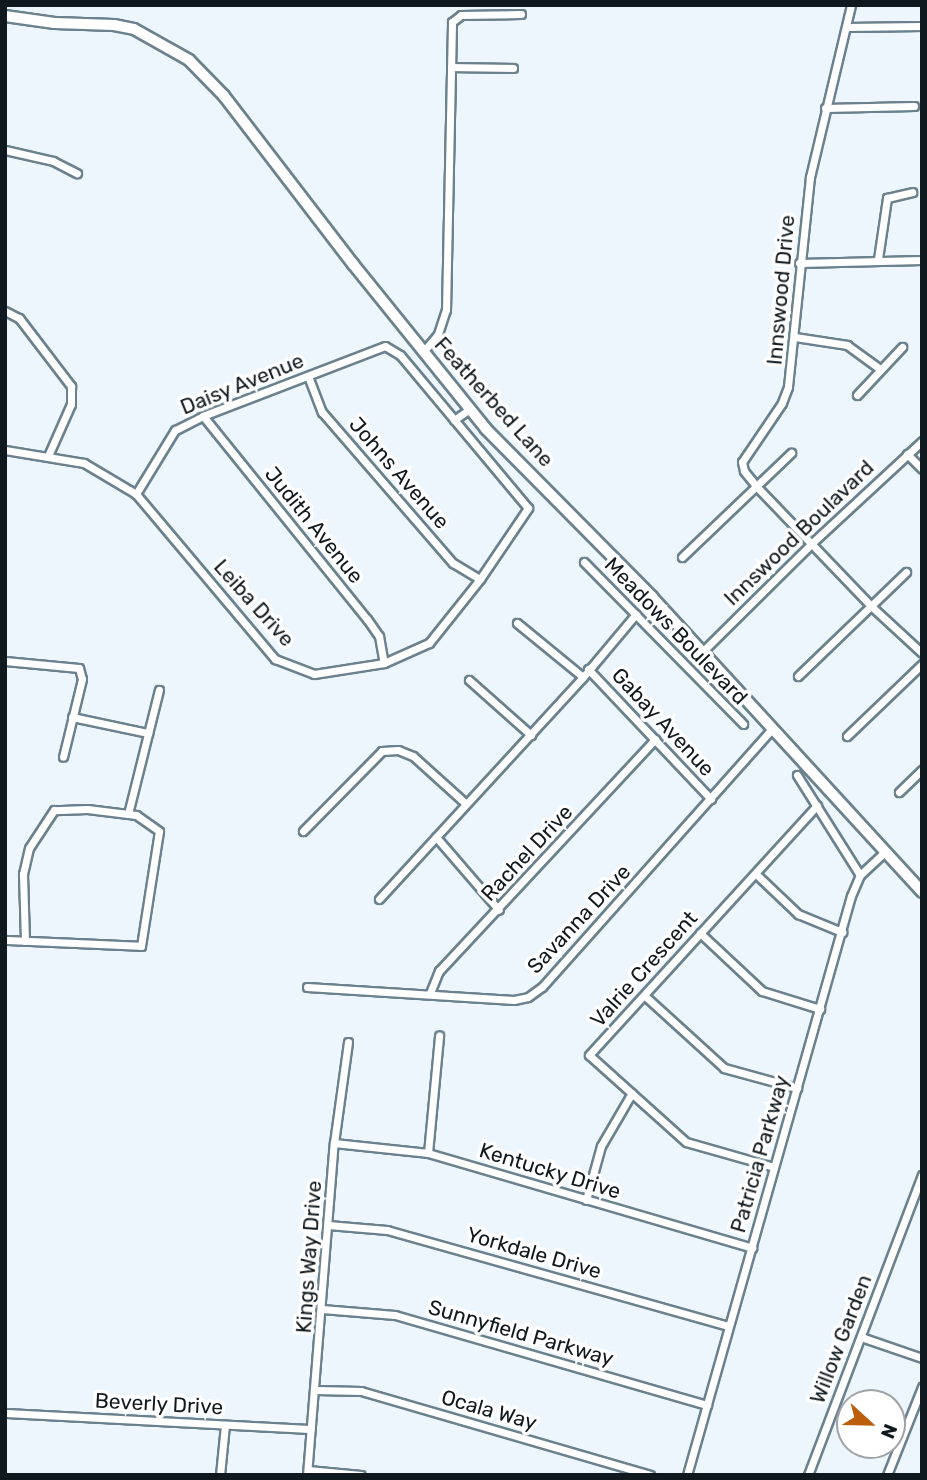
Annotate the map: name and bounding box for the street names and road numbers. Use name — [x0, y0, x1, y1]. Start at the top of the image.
street label: Innswood Drive — [762, 214, 800, 366]
street label: Featherbed Lane — [429, 332, 559, 472]
street label: Daisy Avenue — [176, 348, 308, 420]
street label: Johns Avenue — [343, 412, 455, 534]
street label: Innswood Boulavard — [719, 455, 879, 611]
street label: Judith Avenue — [259, 461, 369, 589]
street label: Meadows Boulevard — [599, 552, 753, 710]
street label: Leiba Drive — [208, 554, 300, 652]
street label: Gabay Avenue — [606, 662, 720, 782]
street label: Rachel Drive — [476, 800, 578, 906]
street label: Savanna Drive — [522, 859, 636, 979]
street label: Valrie Crescent — [585, 906, 703, 1032]
street label: Patricia Parkway — [725, 1072, 795, 1236]
street label: Kentucky Drive — [476, 1137, 624, 1205]
street label: Kings Way Drive — [291, 1179, 327, 1335]
street label: Yorkdale Drive — [464, 1222, 604, 1284]
street label: Willow Garden — [805, 1271, 877, 1407]
street label: Sunnyfield Parkway — [425, 1294, 617, 1372]
street label: Ocala Way — [438, 1384, 540, 1436]
street label: Beverly Drive — [94, 1388, 224, 1420]

